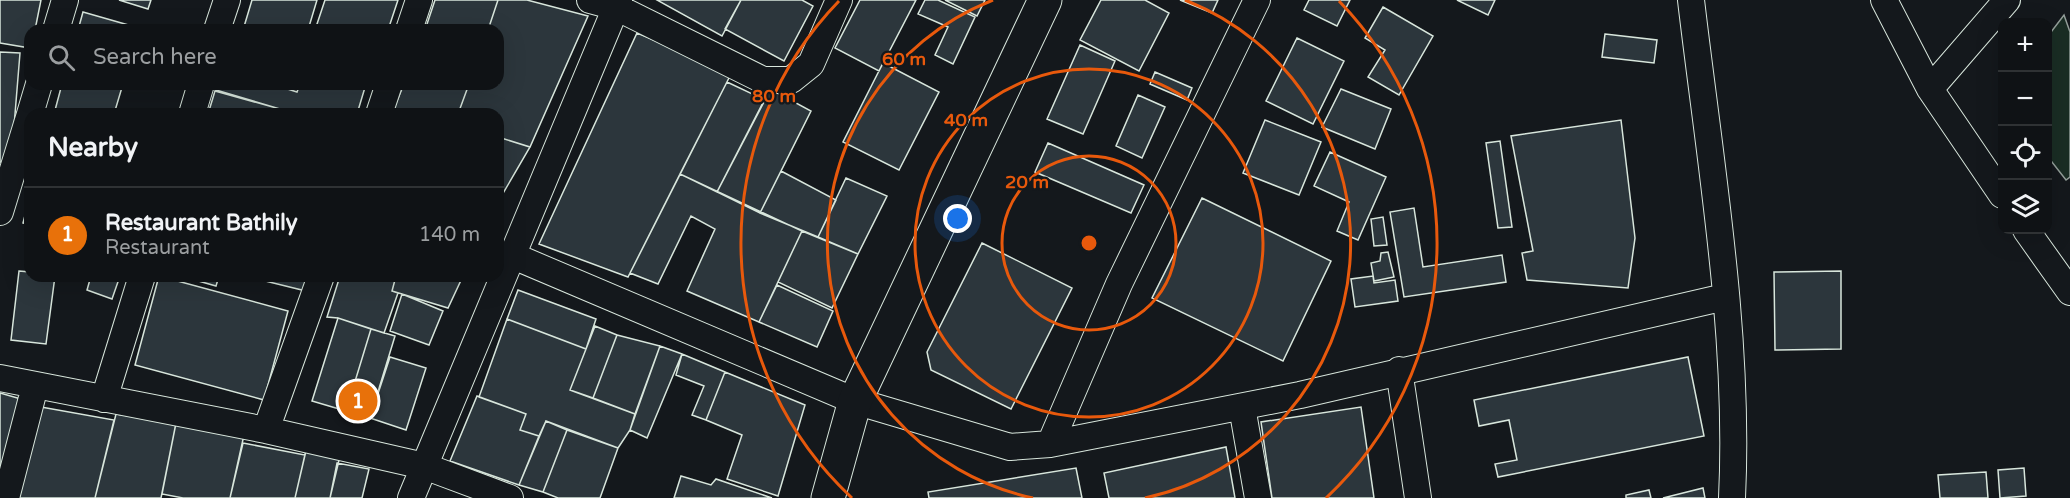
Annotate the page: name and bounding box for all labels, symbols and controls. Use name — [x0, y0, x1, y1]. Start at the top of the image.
map controls — [1998, 18, 2052, 234]
button: + — [1998, 18, 2052, 72]
search box — [24, 24, 504, 90]
icon: search — [45, 41, 78, 74]
text: Search here — [93, 44, 217, 70]
text: 60 m — [882, 48, 926, 70]
button: − — [1998, 72, 2052, 126]
text: 80 m — [752, 85, 796, 107]
text: 40 m — [944, 109, 988, 131]
button: locate — [1998, 126, 2052, 180]
text: Nearby — [48, 132, 138, 163]
text: 20 m — [1005, 171, 1049, 193]
button: layers — [1998, 180, 2052, 234]
your location — [943, 204, 972, 233]
text: Restaurant Bathily — [105, 210, 298, 236]
text: 1 — [61, 223, 74, 247]
text: 140 m — [419, 223, 480, 247]
centre of rings — [1079, 233, 1099, 253]
text: Restaurant — [105, 236, 210, 260]
pin: 1 — [338, 378, 378, 424]

